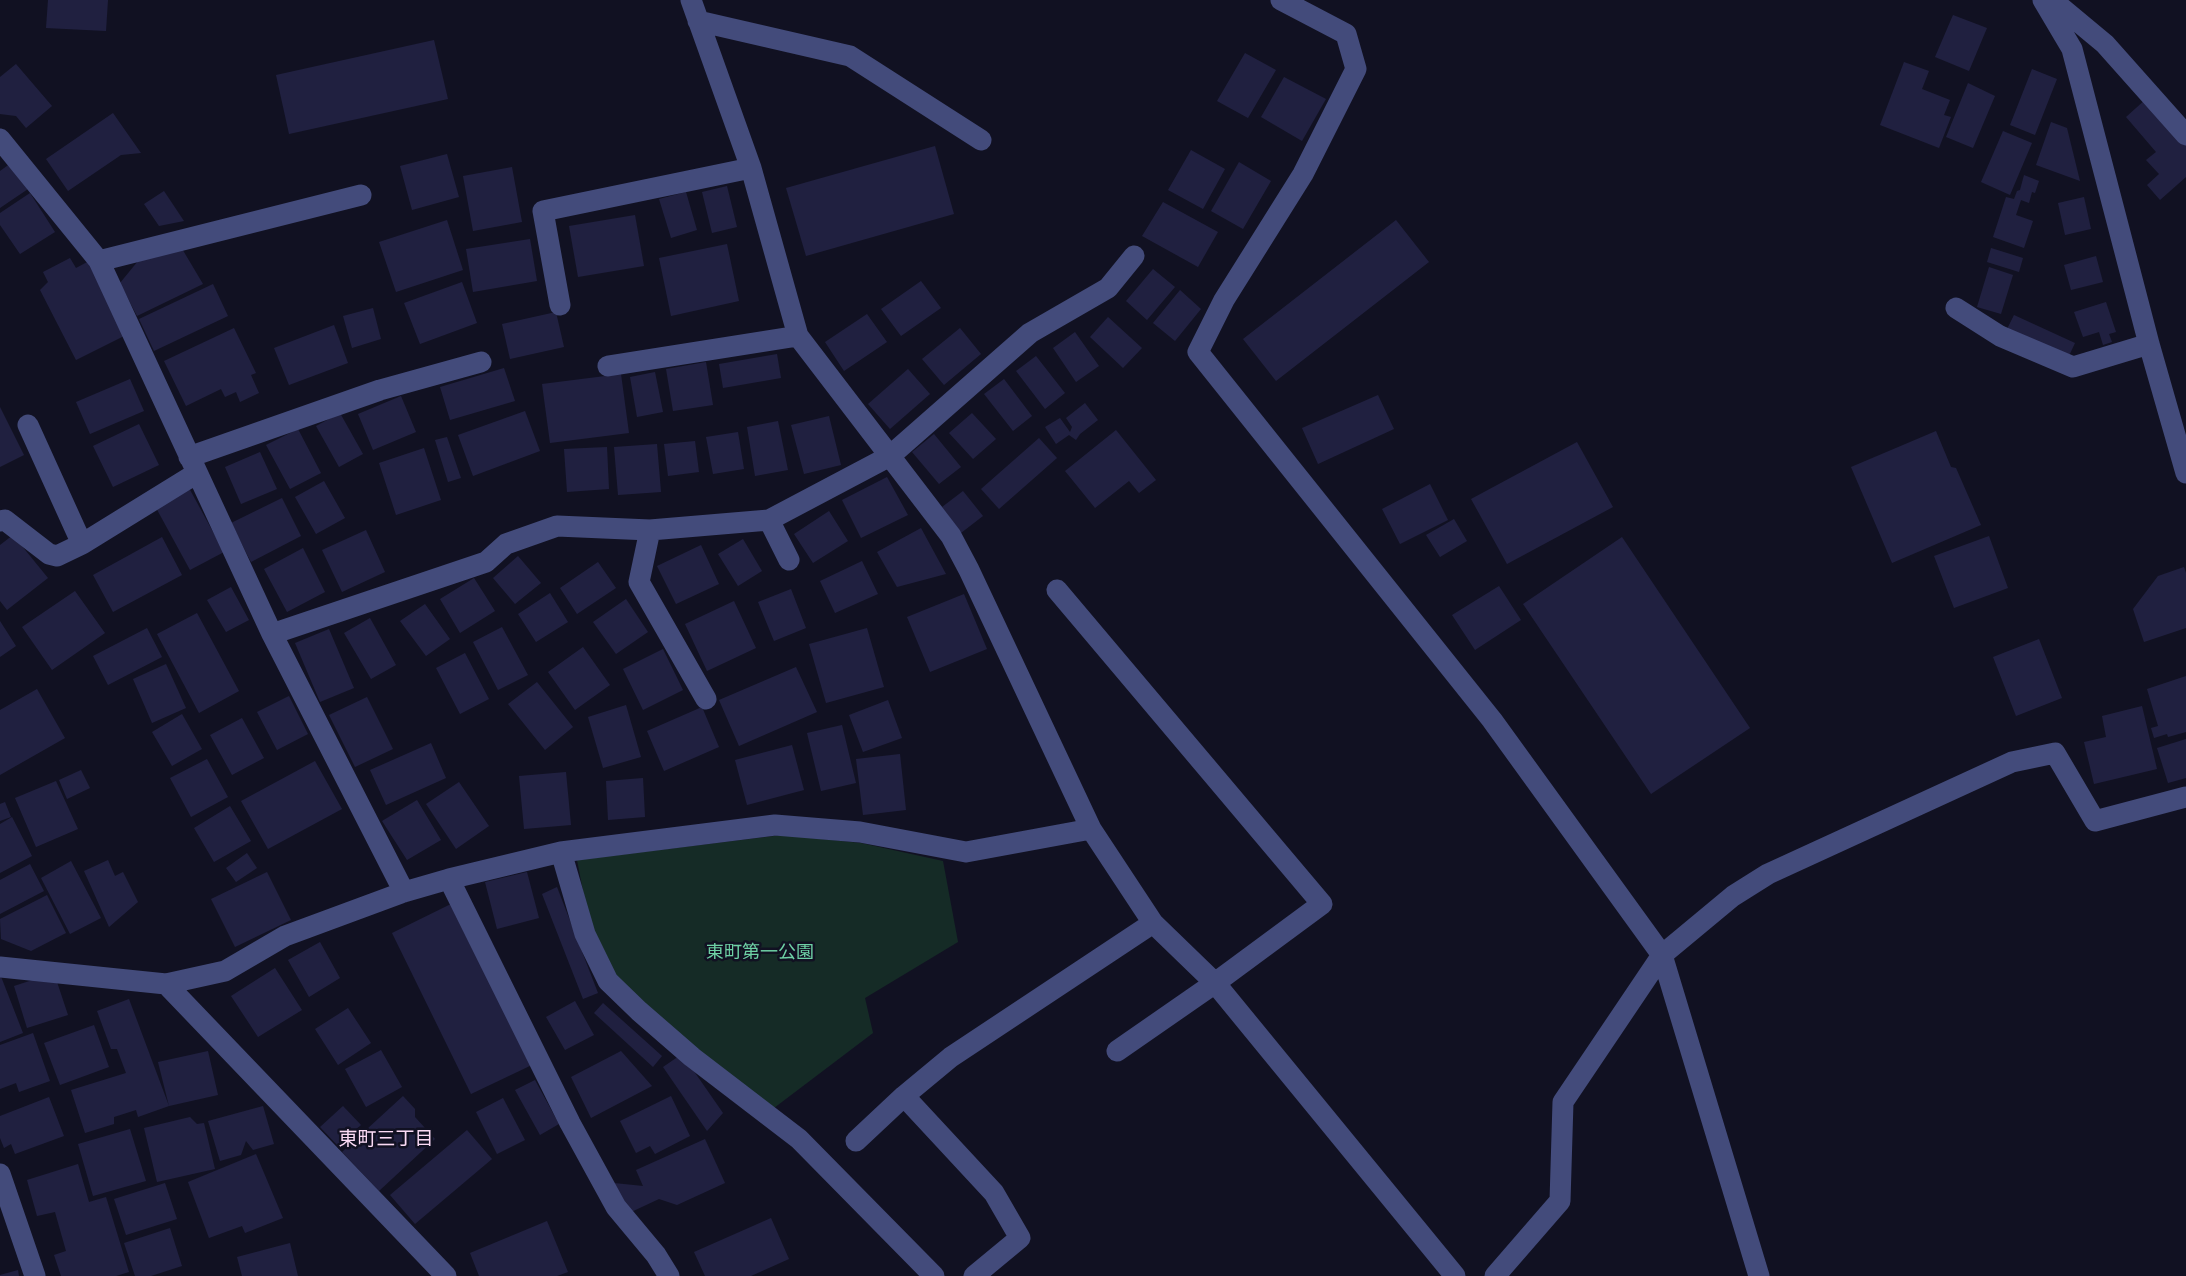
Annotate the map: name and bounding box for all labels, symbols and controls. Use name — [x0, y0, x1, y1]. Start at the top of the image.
park label: 東町第一公園 — [706, 942, 814, 964]
district label: 東町三丁目 — [339, 1129, 433, 1151]

